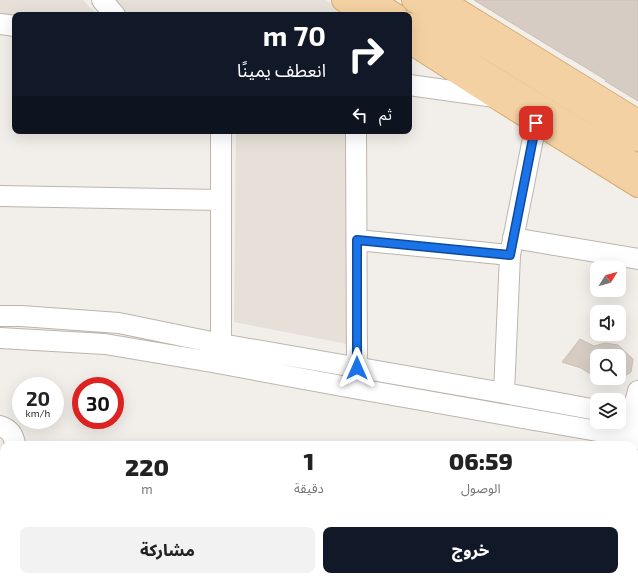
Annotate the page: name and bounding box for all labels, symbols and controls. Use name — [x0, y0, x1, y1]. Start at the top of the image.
text: 70 m — [263, 18, 326, 52]
icon: right — [340, 28, 392, 80]
text: انعطف يمينًا — [237, 59, 326, 81]
icon: left — [349, 104, 371, 126]
text: ثم — [379, 105, 392, 123]
pin — [519, 106, 553, 140]
icon: arrive — [525, 112, 547, 134]
north arrow — [590, 261, 626, 297]
map controls — [590, 261, 626, 429]
button: sound — [590, 305, 626, 341]
position arrow — [336, 347, 378, 389]
button: search — [590, 349, 626, 385]
speed limit sign: 30 — [72, 377, 124, 429]
text: 20 — [26, 386, 50, 410]
button: layers — [590, 393, 626, 429]
text: km/h — [26, 407, 50, 419]
text: 1 — [303, 446, 314, 475]
text: 06:59 — [449, 446, 513, 475]
text: 220 — [125, 452, 169, 481]
text: دقيقة — [294, 480, 324, 496]
text: الوصول — [461, 480, 501, 496]
text: m — [141, 481, 153, 497]
button: مشاركة — [20, 527, 315, 573]
button: خروج — [323, 527, 618, 573]

